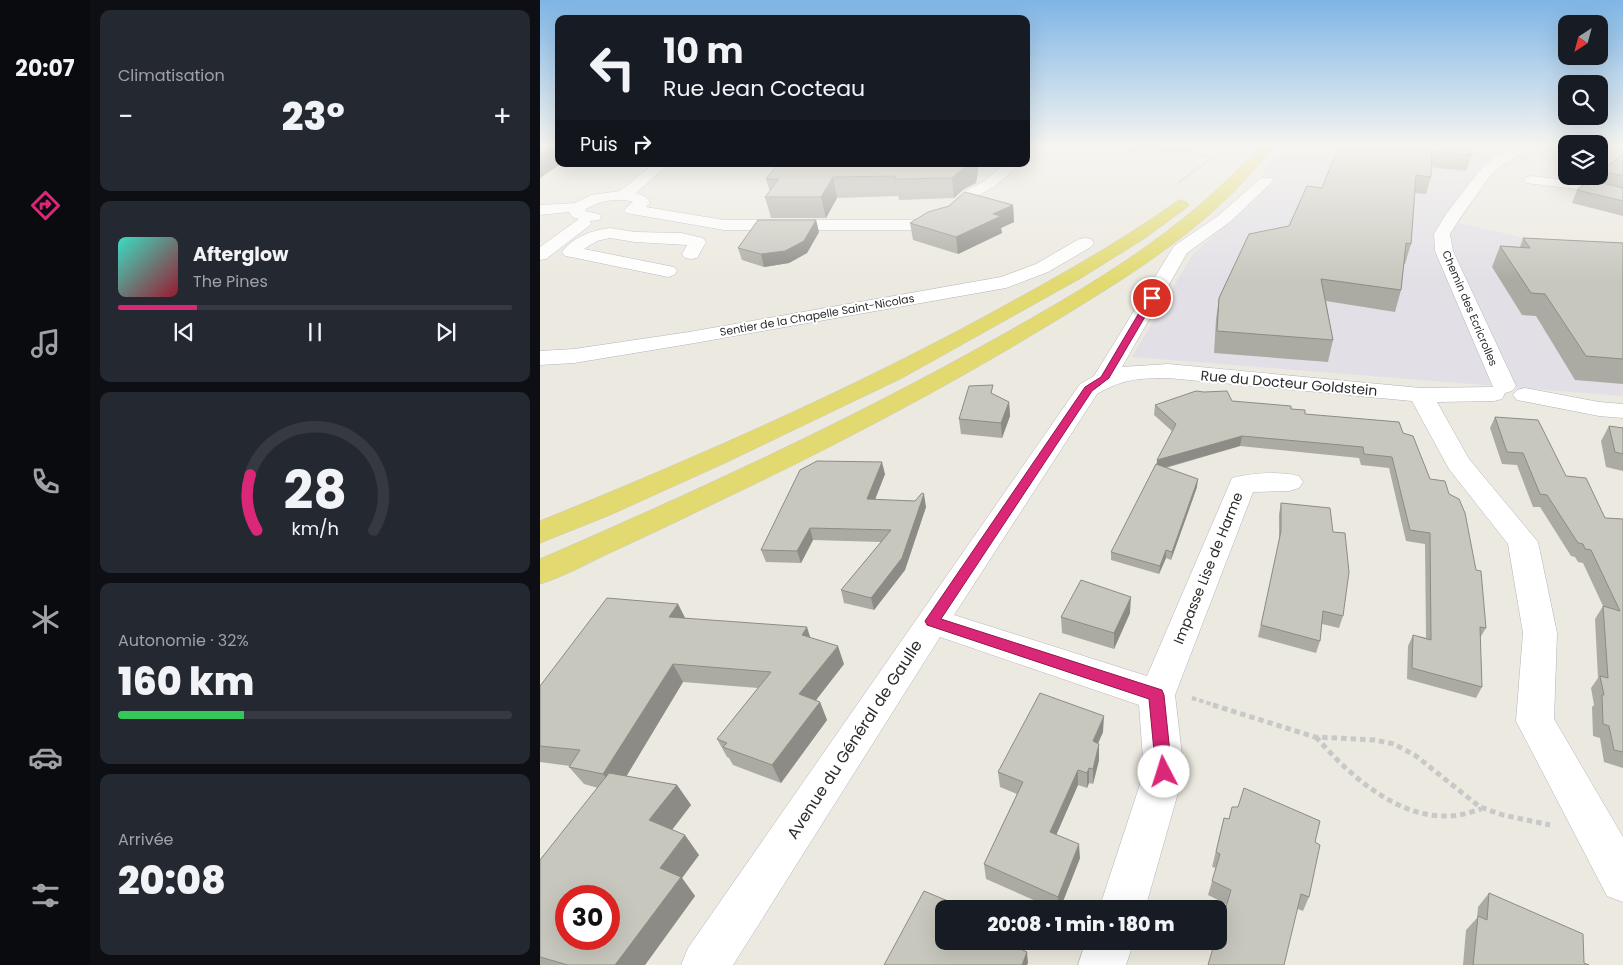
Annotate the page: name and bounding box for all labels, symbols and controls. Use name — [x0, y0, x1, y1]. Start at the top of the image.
north arrow — [1558, 15, 1608, 65]
map controls — [1558, 15, 1608, 185]
text: 10 m — [663, 26, 743, 75]
icon: left — [580, 35, 645, 100]
text: 20:07 — [15, 53, 75, 84]
text: Climatisation — [118, 64, 225, 87]
text: Rue Jean Cocteau — [663, 73, 865, 104]
button: search — [1558, 75, 1608, 125]
text: 23° — [282, 90, 345, 143]
text: − — [118, 97, 133, 136]
text: + — [493, 97, 512, 136]
icon: right — [628, 130, 656, 158]
text: Puis — [580, 131, 618, 158]
button: layers — [1558, 135, 1608, 185]
icon: directions — [28, 188, 63, 223]
text: Afterglow — [193, 241, 288, 268]
street label: Chemin des Ecricrolles — [1438, 248, 1502, 369]
text: The Pines — [193, 270, 268, 293]
pin — [1131, 277, 1173, 319]
icon: arrive — [1138, 284, 1166, 312]
street label: Sentier de la Chapelle Saint-Nicolas — [718, 290, 916, 340]
icon: previous — [170, 318, 198, 346]
icon: pause — [301, 318, 329, 346]
icon: next — [432, 318, 460, 346]
icon: music — [28, 326, 63, 361]
street label: Rue du Docteur Goldstein — [1200, 365, 1378, 401]
text: 28 — [283, 454, 347, 527]
icon: phone — [28, 464, 63, 499]
street label: Impasse Lise de Harme — [1168, 489, 1248, 647]
text: km/h — [291, 516, 339, 541]
icon: climate — [28, 602, 63, 637]
text: Autonomie · 32% — [118, 629, 249, 652]
street label: Avenue du Général de Gaulle — [781, 635, 928, 843]
text: 160 km — [118, 655, 254, 708]
icon: car — [28, 740, 63, 775]
position arrow — [1137, 745, 1189, 797]
text: Arrivée — [118, 828, 173, 851]
text: 20:08 — [118, 854, 226, 907]
icon: filters — [28, 878, 63, 913]
speed limit sign: 30 — [555, 885, 620, 950]
text: 20:08 · 1 min · 180 m — [987, 911, 1175, 938]

